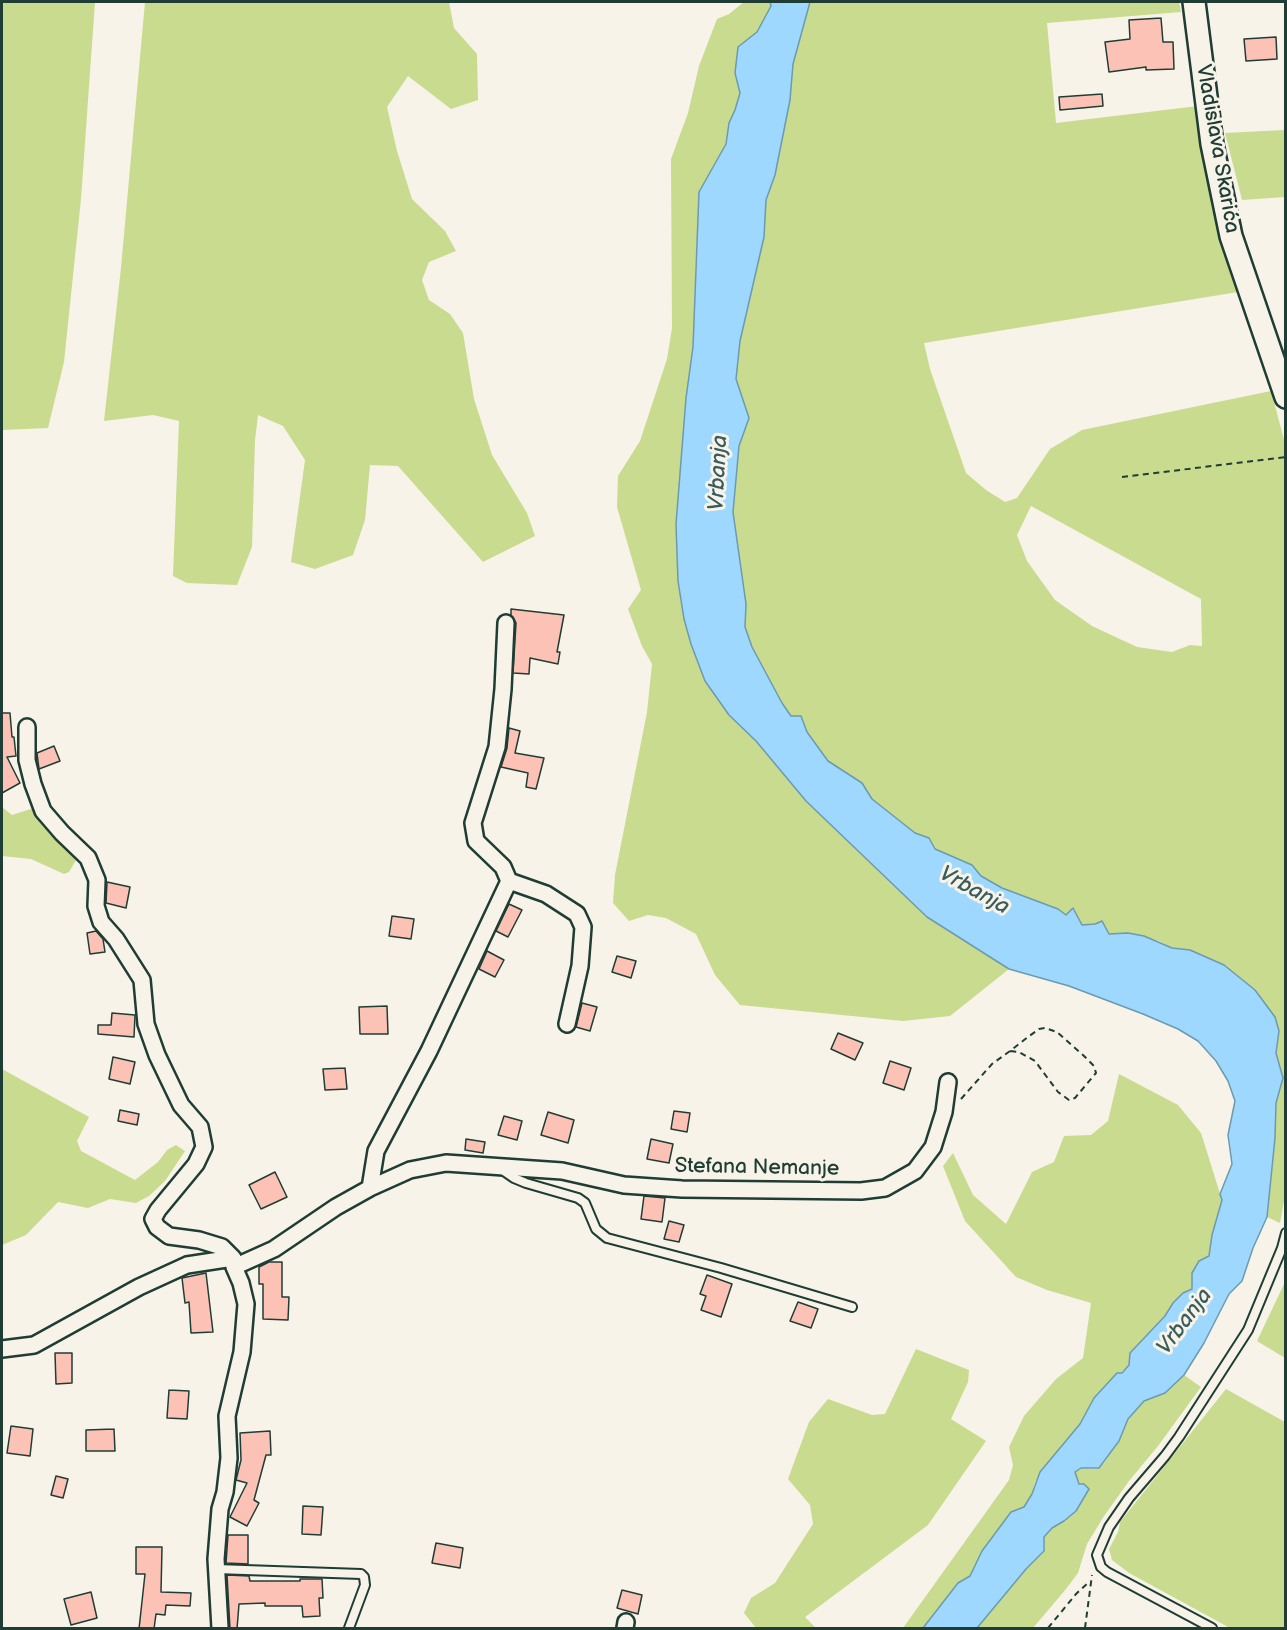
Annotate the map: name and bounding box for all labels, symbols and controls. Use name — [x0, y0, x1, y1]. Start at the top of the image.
street label: Vladislava Skarića — [1190, 63, 1244, 235]
water label: Vrbanja — [704, 434, 734, 512]
water label: Vrbanja — [934, 861, 1014, 921]
street label: Stefana Nemanje — [674, 1154, 840, 1182]
water label: Vrbanja — [1152, 1284, 1218, 1360]

